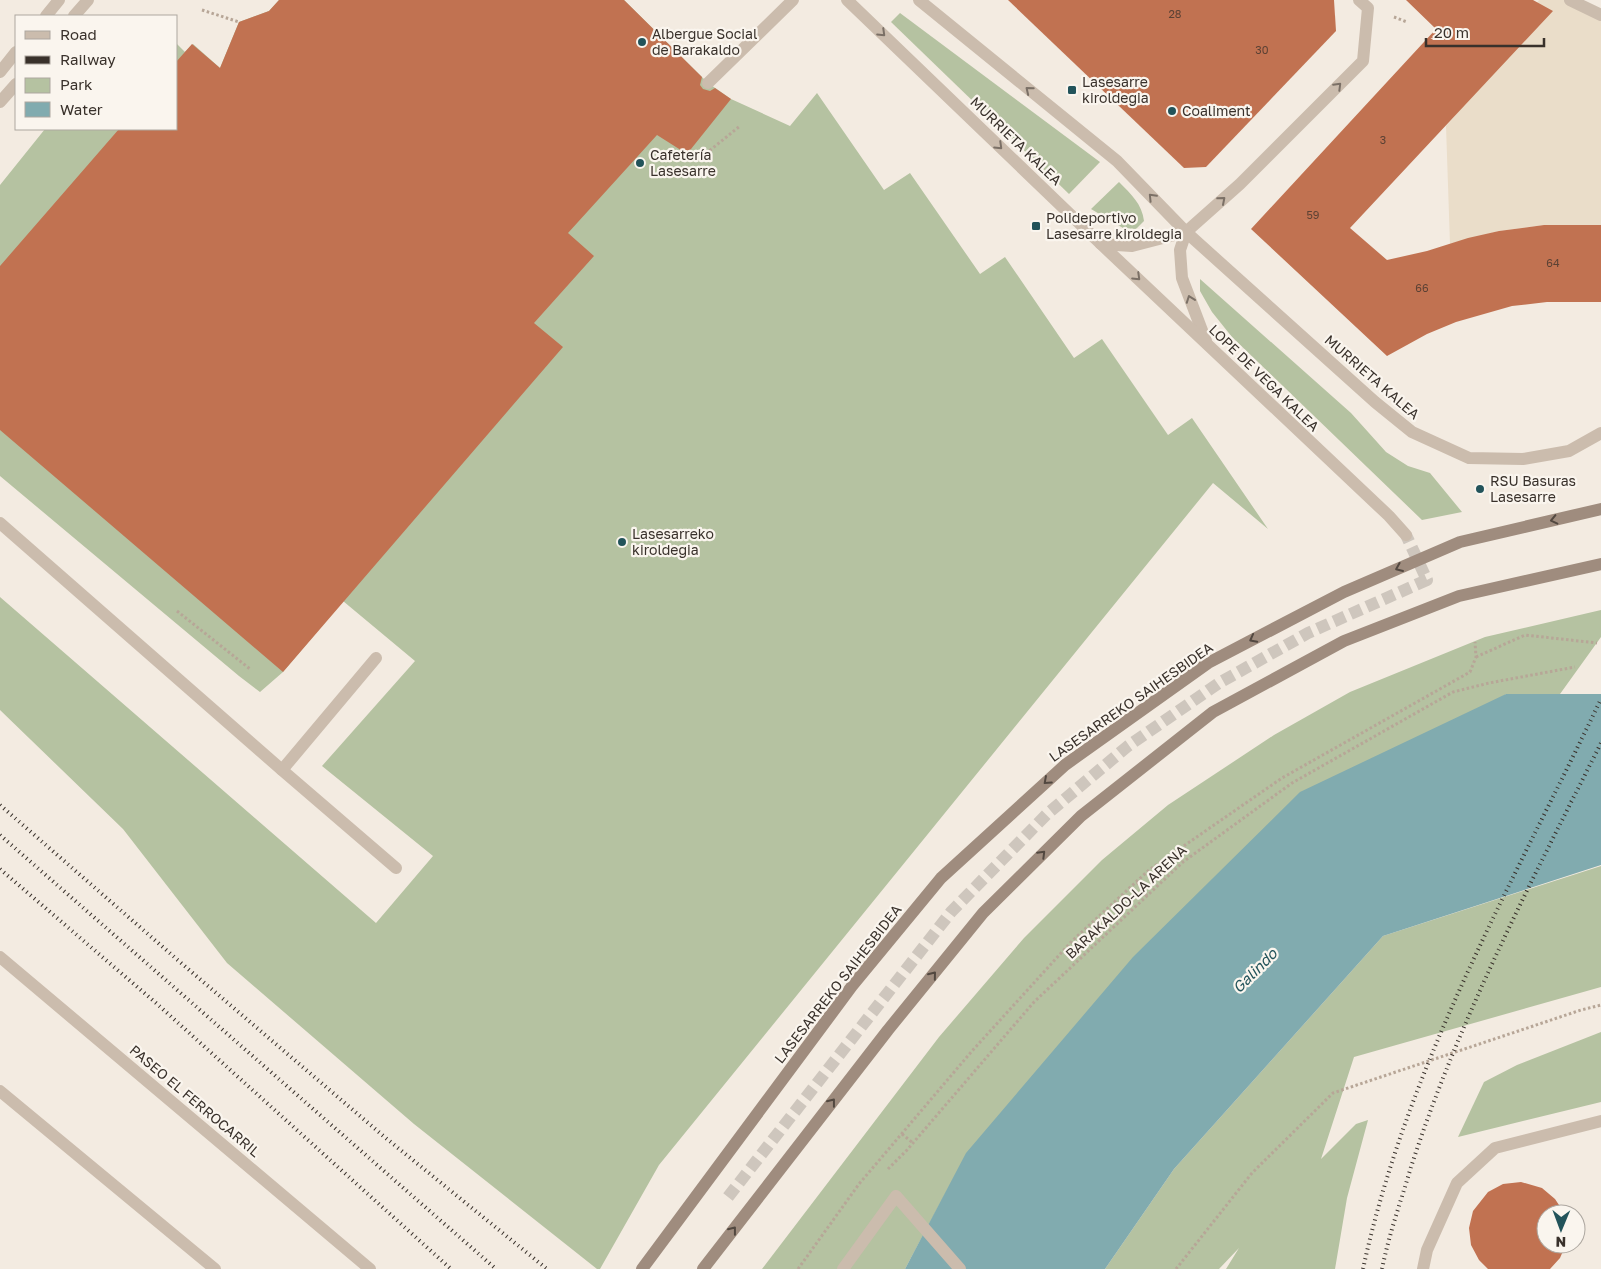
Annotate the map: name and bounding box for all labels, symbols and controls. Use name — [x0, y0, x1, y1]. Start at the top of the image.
house number: 28 — [1168, 7, 1182, 20]
legend — [15, 15, 178, 130]
scale bar — [1426, 15, 1544, 47]
text: 20 m — [1434, 23, 1469, 41]
text: Road — [60, 25, 97, 43]
place label: Albergue Social de Barakaldo — [652, 25, 757, 58]
one-way arrow — [877, 27, 886, 36]
marker: Albergue Social de Barakaldo — [636, 36, 648, 48]
house number: 30 — [1255, 43, 1269, 56]
text: Railway — [60, 50, 116, 68]
place label: Lasesarre kiroldegia — [1082, 73, 1149, 106]
text: Park — [60, 75, 93, 93]
one-way arrow — [1332, 83, 1341, 92]
marker: Lasesarre kiroldegia — [1066, 84, 1078, 96]
one-way arrow — [1026, 86, 1035, 95]
street label: MURRIETA KALEA — [967, 93, 1066, 189]
text: Water — [60, 100, 103, 118]
place label: Coaliment — [1182, 102, 1251, 119]
marker: Coaliment — [1166, 105, 1178, 117]
house number: 3 — [1380, 133, 1386, 146]
one-way arrow — [994, 140, 1003, 149]
place label: Cafetería Lasesarre — [650, 146, 716, 179]
marker: Cafetería Lasesarre — [634, 157, 646, 169]
one-way arrow — [1148, 193, 1157, 202]
one-way arrow — [1217, 196, 1226, 205]
house number: 59 — [1306, 208, 1320, 221]
place label: Polideportivo Lasesarre kiroldegia — [1046, 209, 1182, 242]
marker: Polideportivo Lasesarre kiroldegia — [1030, 220, 1042, 232]
house number: 64 — [1546, 256, 1560, 269]
one-way arrow — [1131, 271, 1140, 280]
house number: 66 — [1415, 281, 1429, 294]
one-way arrow — [1186, 296, 1196, 304]
street label: LOPE DE VEGA KALEA — [1206, 321, 1323, 435]
street label: MURRIETA KALEA — [1321, 331, 1424, 423]
place label: RSU Basuras Lasesarre — [1490, 472, 1576, 505]
marker: RSU Basuras Lasesarre — [1474, 483, 1486, 495]
one-way arrow — [1549, 514, 1558, 525]
place label: Lasesarreko kiroldegia — [632, 525, 714, 558]
marker: Lasesarreko kiroldegia — [616, 536, 628, 548]
one-way arrow — [1395, 562, 1404, 573]
one-way arrow — [1249, 633, 1258, 643]
street label: LASESARREKO SAIHESBIDEA — [1045, 638, 1217, 765]
one-way arrow — [1044, 775, 1053, 784]
street label: BARAKALDO-LA ARENA — [1062, 841, 1190, 962]
one-way arrow — [1036, 851, 1045, 860]
street label: LASESARREKO SAIHESBIDEA — [770, 901, 905, 1066]
water label: Galindo — [1228, 944, 1281, 996]
one-way arrow — [927, 971, 936, 980]
street label: PASEO EL FERROCARRIL — [127, 1041, 264, 1160]
one-way arrow — [827, 1099, 835, 1108]
north arrow — [1536, 1204, 1586, 1254]
one-way arrow — [727, 1227, 736, 1236]
text: N — [1555, 1234, 1566, 1251]

